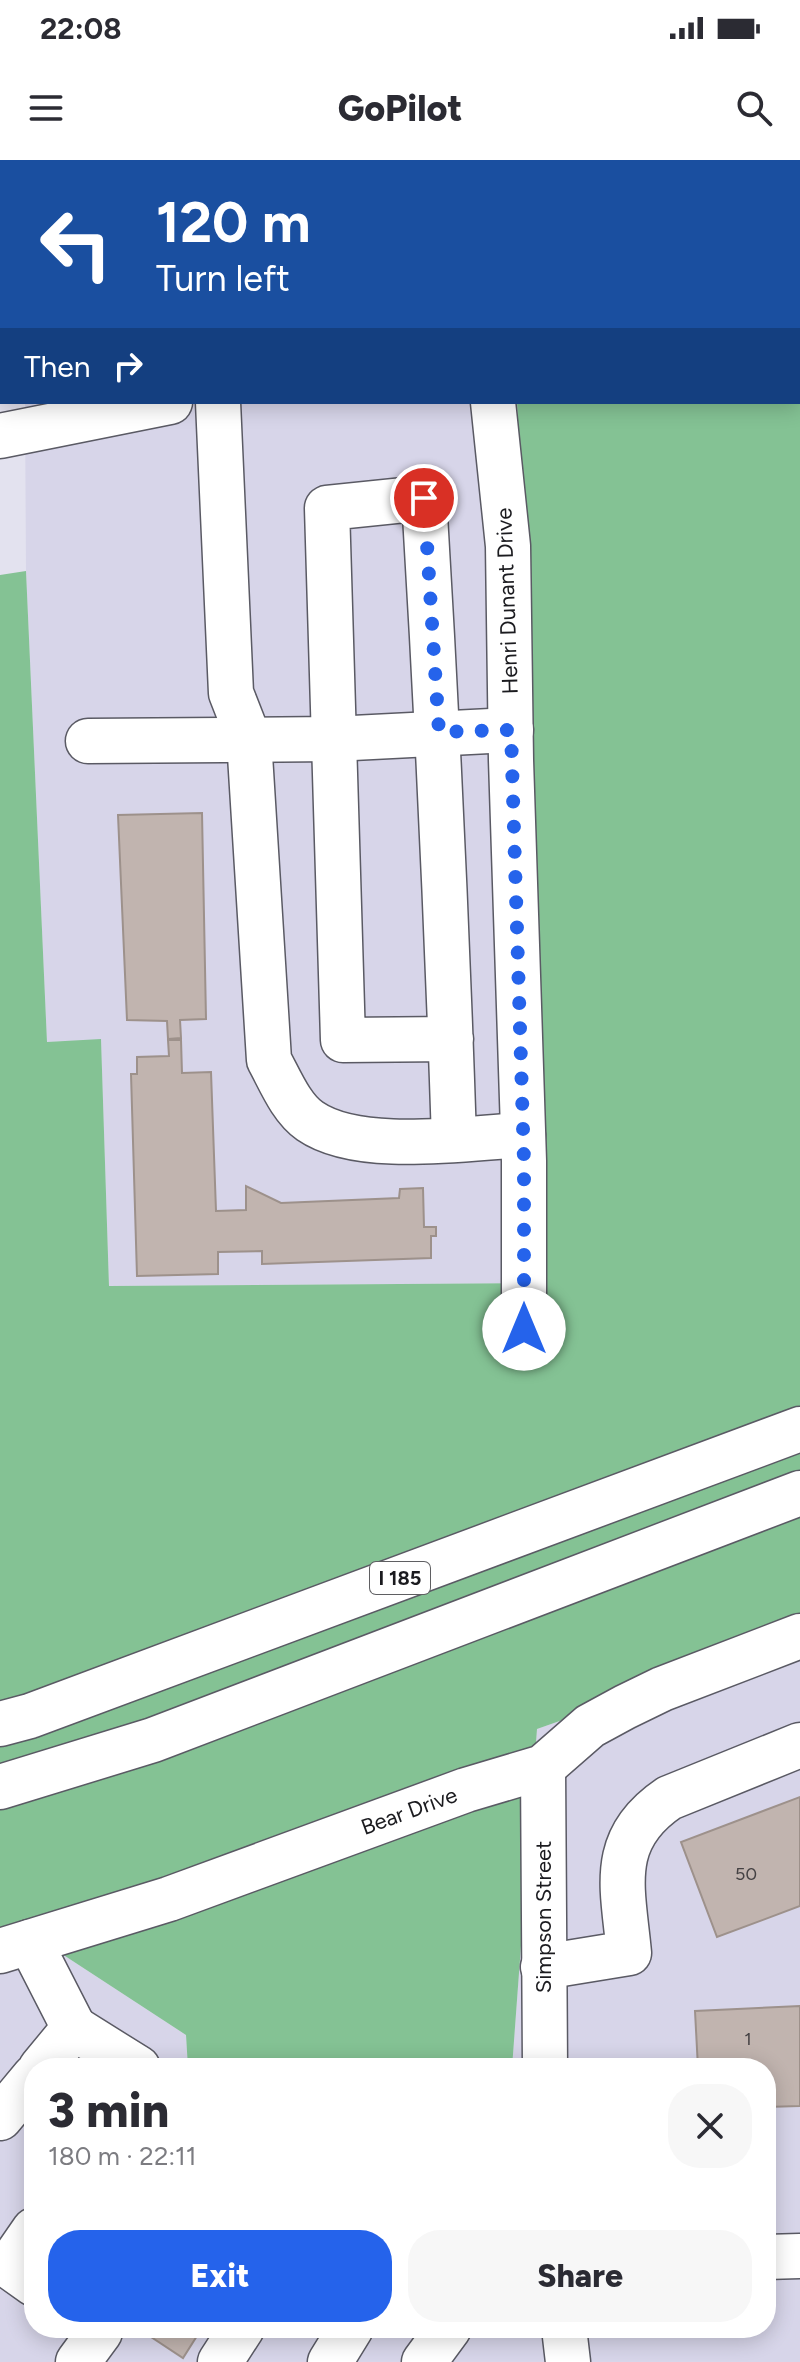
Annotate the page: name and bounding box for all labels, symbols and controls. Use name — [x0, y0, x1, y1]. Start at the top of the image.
text: 22:08 — [40, 10, 122, 47]
icon: menu — [24, 86, 68, 130]
icon: search — [732, 86, 776, 130]
text: GoPilot — [338, 87, 462, 130]
text: 120 m — [156, 189, 311, 256]
icon: left — [24, 192, 128, 296]
text: Turn left — [156, 257, 290, 300]
icon: right — [106, 344, 150, 388]
text: Then — [24, 348, 90, 385]
pin — [390, 464, 458, 532]
icon: arrive — [402, 476, 446, 520]
street label: Henri Dunant Drive — [490, 507, 524, 695]
position arrow — [482, 1287, 566, 1371]
road number: I 185 — [370, 1562, 430, 1594]
street label: Bear Drive — [357, 1781, 461, 1841]
street label: Simpson Street — [530, 1841, 557, 1993]
house number: 50 — [735, 1863, 757, 1885]
house number: 1 — [744, 2028, 752, 2050]
text: 3 min — [48, 2081, 169, 2139]
button: close — [668, 2084, 752, 2168]
text: 180 m · 22:11 — [48, 2140, 197, 2172]
button: Exit — [48, 2230, 392, 2322]
button: Share — [408, 2230, 752, 2322]

